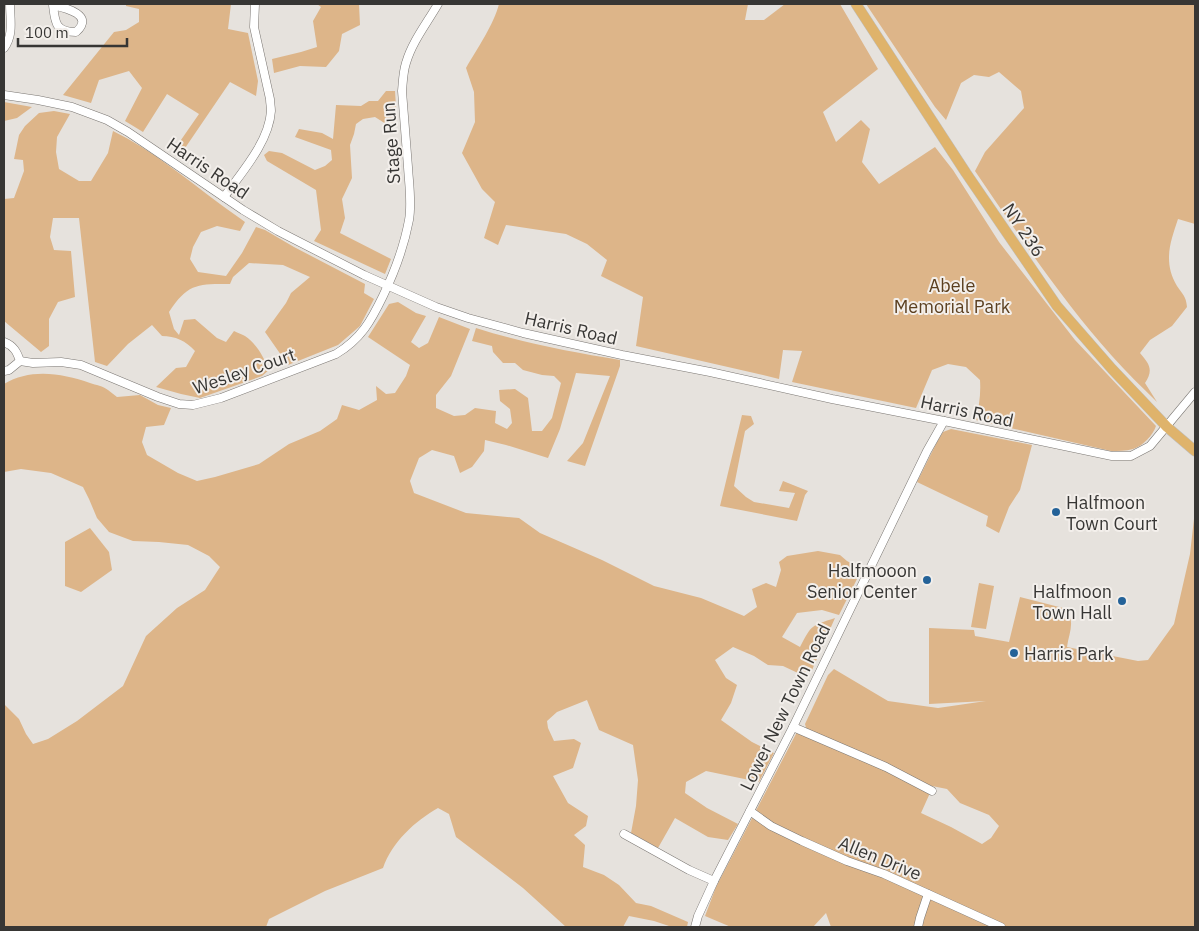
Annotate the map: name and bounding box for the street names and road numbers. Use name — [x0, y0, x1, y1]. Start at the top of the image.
street label: Stage Run — [377, 101, 405, 185]
street label: Harris Road — [162, 132, 254, 204]
street label: NY 236 — [998, 199, 1050, 261]
street label: Harris Road — [522, 306, 620, 350]
street label: Wesley Court — [190, 343, 298, 399]
street label: Harris Road — [918, 390, 1016, 432]
street label: Lower New Town Road — [735, 620, 835, 794]
street label: Allen Drive — [835, 831, 925, 885]

